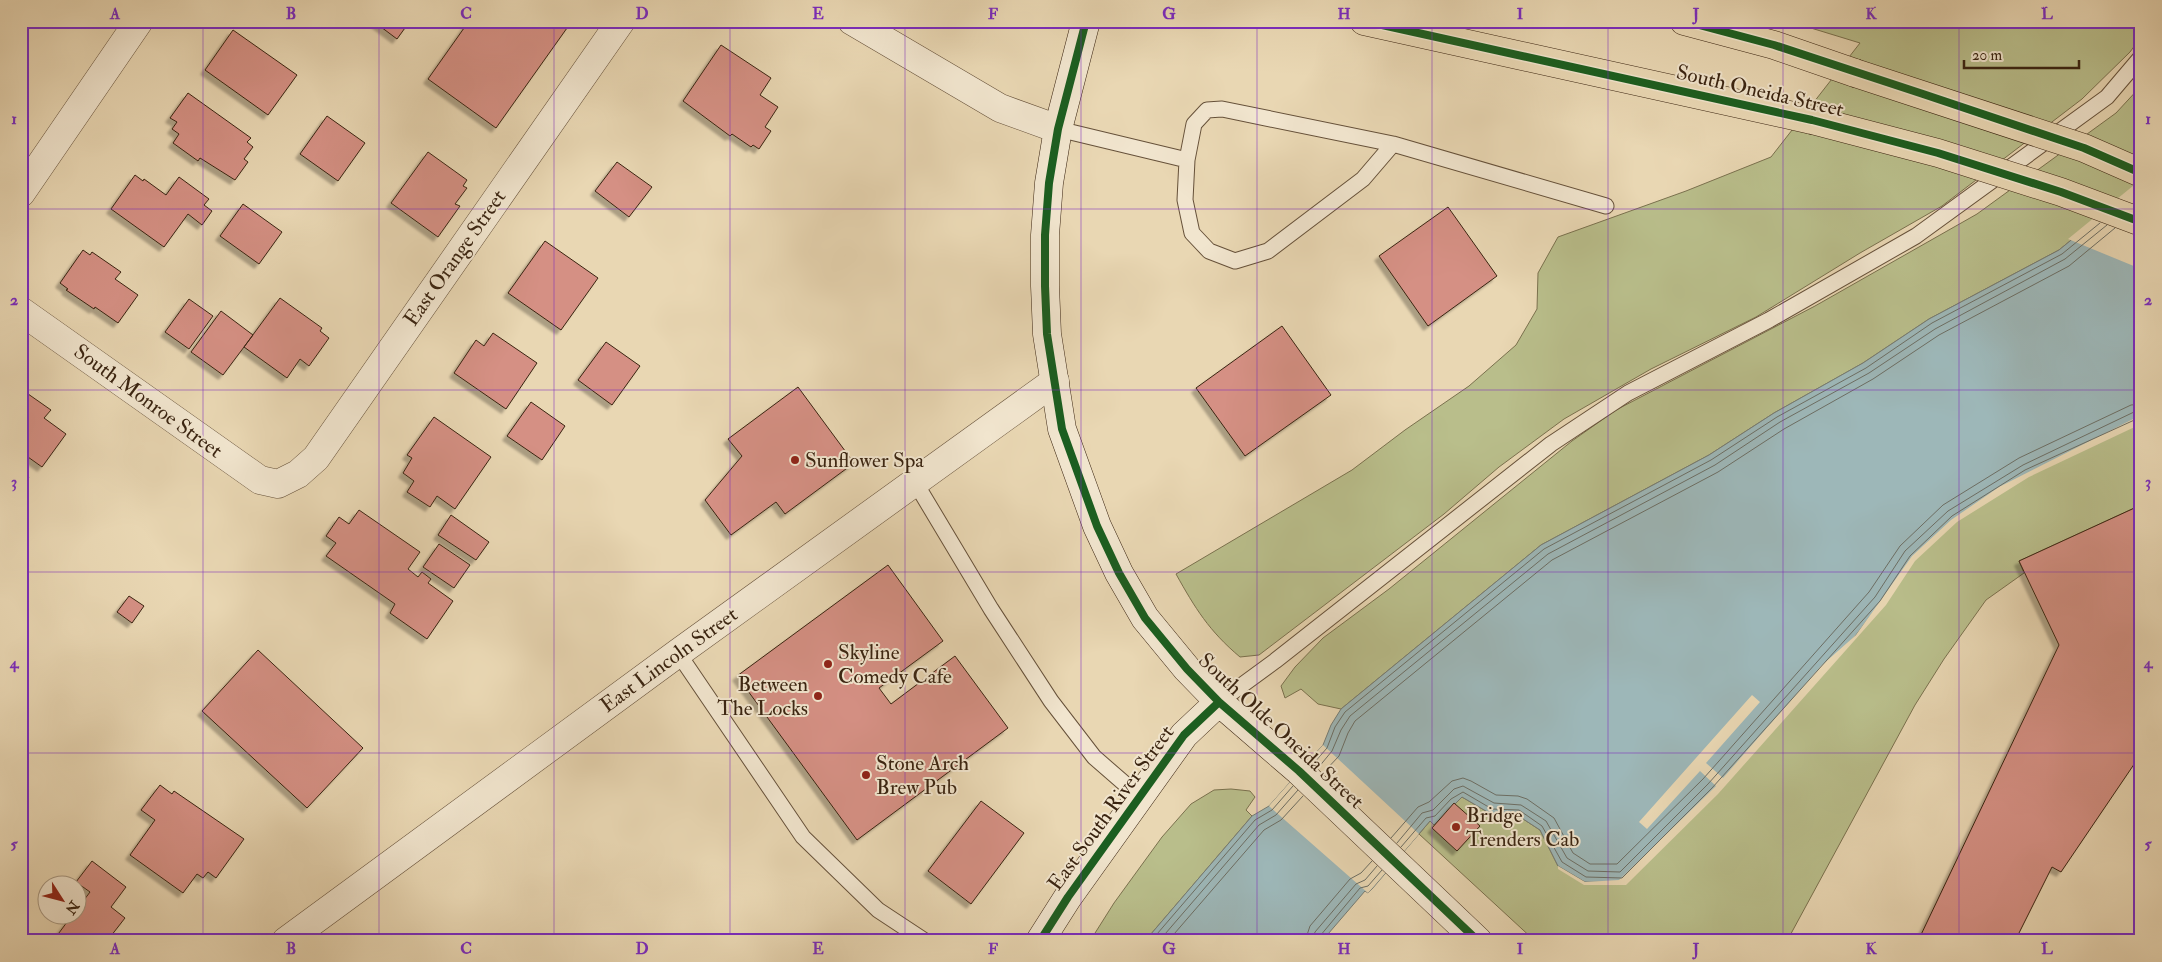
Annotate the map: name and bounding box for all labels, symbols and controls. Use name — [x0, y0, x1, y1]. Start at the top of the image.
text: A — [109, 4, 121, 24]
text: B — [286, 4, 296, 24]
text: C — [460, 4, 472, 24]
text: D — [635, 4, 649, 24]
text: E — [812, 4, 824, 24]
text: F — [988, 4, 998, 24]
text: G — [1162, 4, 1176, 24]
text: H — [1337, 4, 1351, 24]
text: I — [1517, 4, 1524, 24]
text: J — [1692, 4, 1700, 25]
text: K — [1865, 4, 1877, 24]
text: L — [2041, 4, 2053, 24]
scale bar — [1964, 38, 2080, 70]
text: 20 m — [1972, 46, 2002, 65]
street label: South Oneida Street — [1674, 59, 1847, 123]
text: 1 — [11, 109, 17, 129]
text: 1 — [2145, 109, 2151, 129]
street label: East Orange Street — [398, 184, 512, 332]
text: 2 — [10, 290, 18, 310]
text: 2 — [2144, 290, 2152, 310]
street label: South Monroe Street — [68, 338, 228, 464]
place label: Sunflower Spa — [805, 447, 924, 474]
marker: Sunflower Spa — [789, 454, 801, 466]
text: 3 — [11, 472, 17, 492]
text: 3 — [2145, 472, 2151, 492]
street label: East Lincoln Street — [595, 601, 743, 719]
place label: Skyline Comedy Cafe — [838, 639, 952, 690]
street label: South Olde Oneida Street — [1193, 647, 1370, 815]
text: 4 — [9, 653, 20, 673]
text: 4 — [2143, 653, 2154, 673]
marker: Skyline Comedy Cafe — [822, 658, 834, 670]
place label: Between The Locks — [717, 671, 808, 722]
marker: Between The Locks — [812, 690, 824, 702]
street label: East South River Street — [1042, 720, 1180, 896]
place label: Stone Arch Brew Pub — [876, 750, 969, 801]
marker: Stone Arch Brew Pub — [860, 769, 872, 781]
place label: Bridge Trenders Cab — [1466, 802, 1579, 853]
marker: Bridge Trenders Cab — [1450, 821, 1462, 833]
text: 5 — [10, 834, 18, 854]
text: 5 — [2144, 834, 2152, 854]
north arrow — [38, 874, 88, 924]
text: N — [61, 896, 83, 918]
text: A — [109, 939, 121, 959]
text: B — [286, 939, 296, 959]
text: C — [460, 939, 472, 959]
text: D — [635, 939, 649, 959]
text: E — [812, 939, 824, 959]
text: F — [988, 939, 998, 959]
text: G — [1162, 939, 1176, 959]
text: H — [1337, 939, 1351, 959]
text: I — [1517, 939, 1524, 959]
text: J — [1692, 939, 1700, 960]
text: K — [1865, 939, 1877, 959]
text: L — [2041, 939, 2053, 959]

